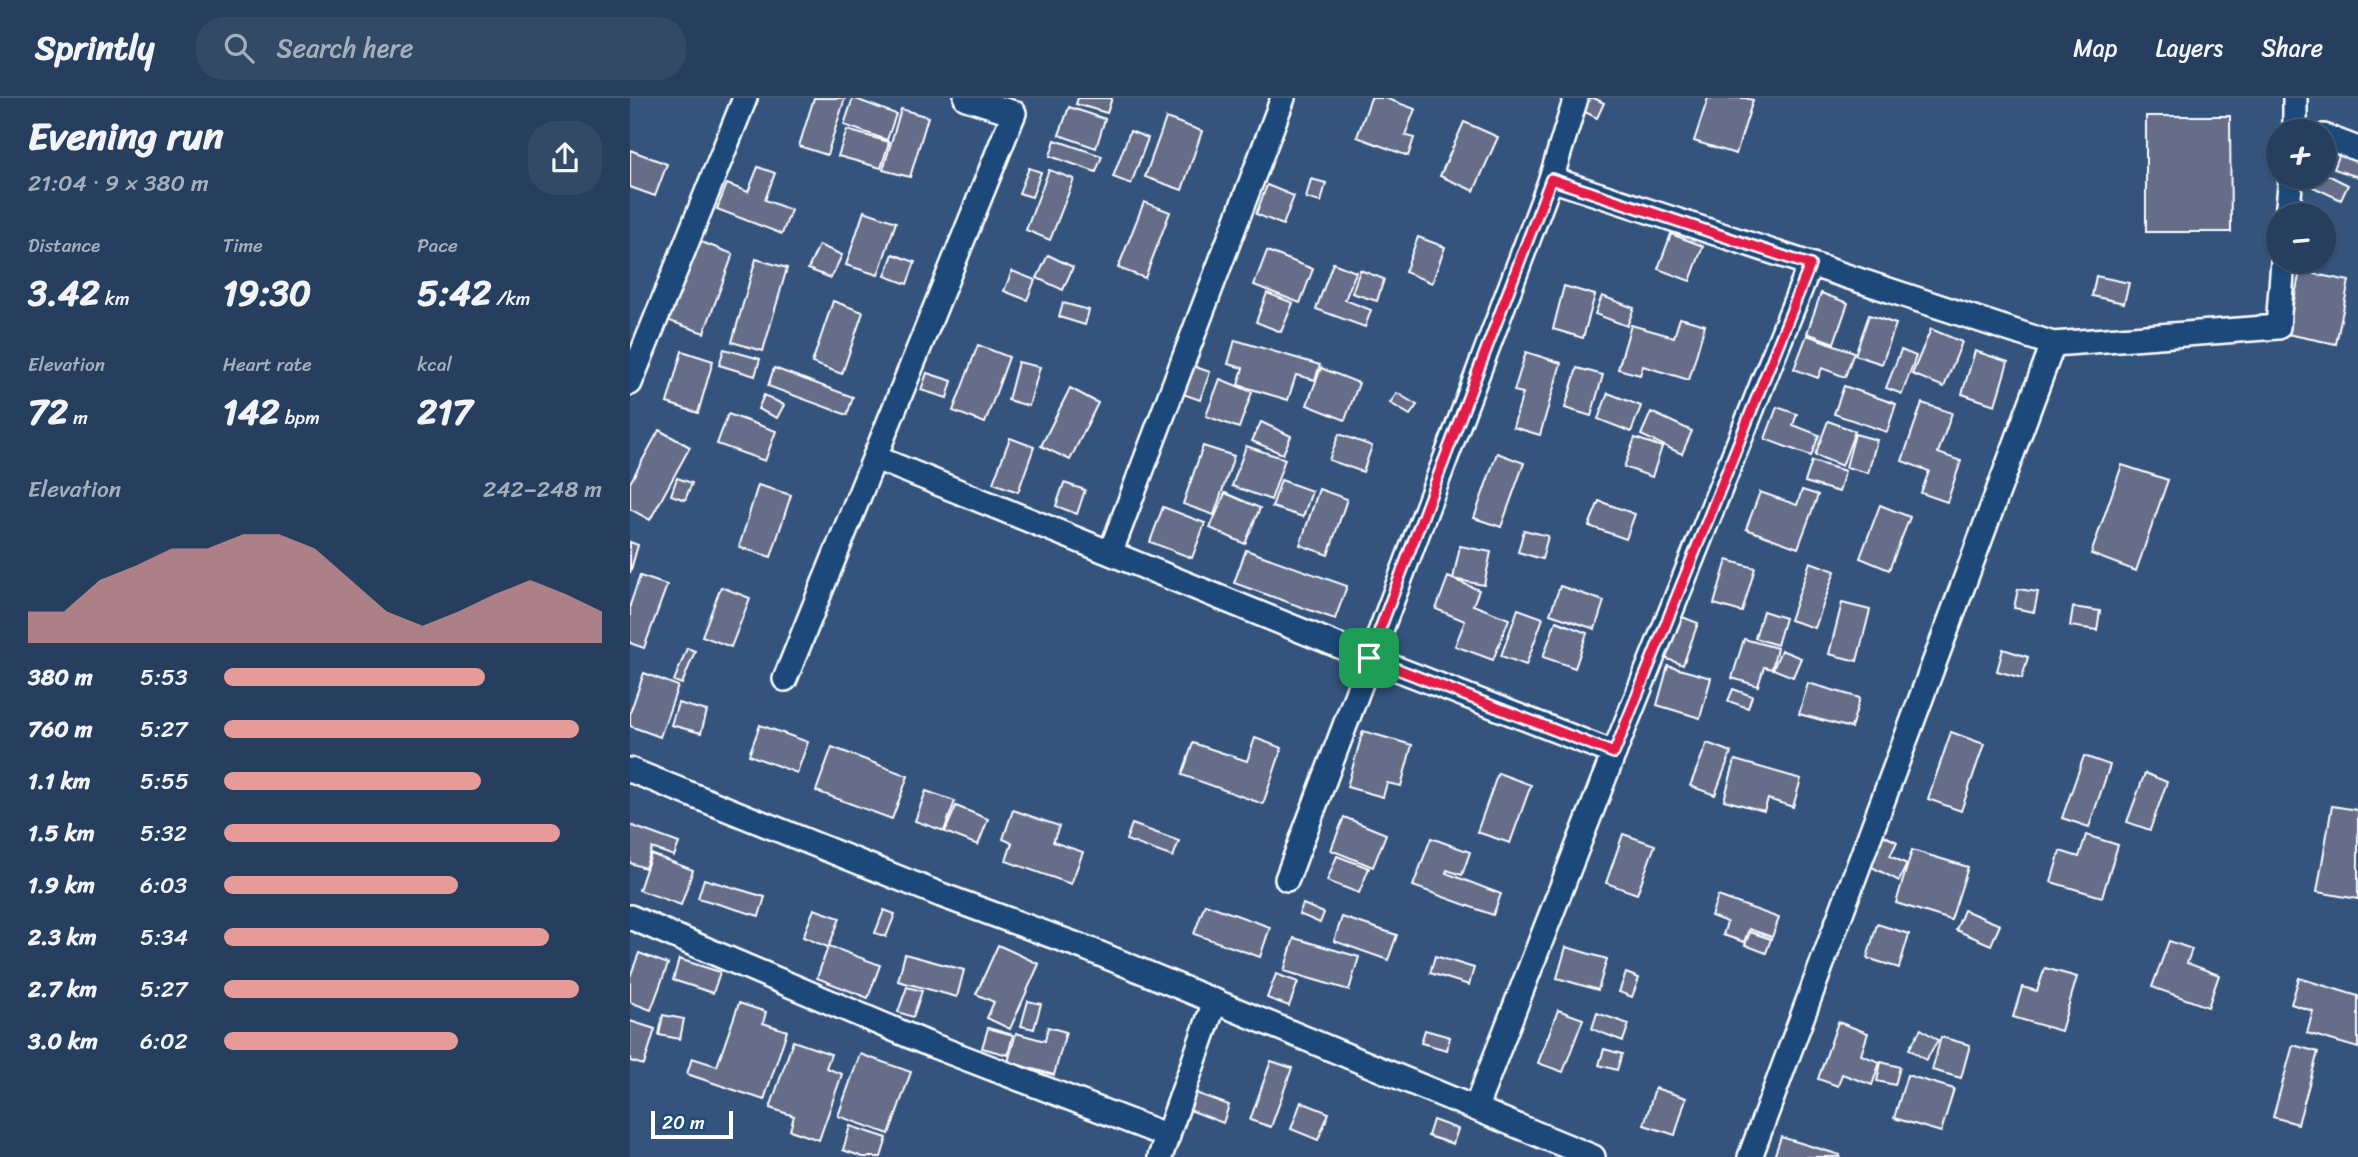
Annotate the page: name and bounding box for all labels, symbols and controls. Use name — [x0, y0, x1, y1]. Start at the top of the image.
search box — [196, 17, 686, 80]
text: Sprintly — [35, 19, 154, 77]
text: Search here — [276, 25, 413, 71]
text: Map — [2073, 27, 2118, 69]
text: Layers — [2156, 27, 2223, 69]
text: Share — [2261, 27, 2323, 69]
icon: search — [220, 29, 258, 67]
text: Evening run — [28, 103, 224, 170]
map controls — [2266, 119, 2336, 273]
button: + — [2266, 119, 2336, 189]
button: share — [528, 121, 602, 195]
text: 21:04 · 9 × 380 m — [28, 163, 209, 204]
button: − — [2266, 203, 2336, 273]
text: Distance — [28, 229, 100, 262]
text: Time — [223, 229, 263, 262]
text: Pace — [417, 229, 458, 262]
text: 3.42 — [28, 262, 100, 324]
text: 19:30 — [223, 262, 311, 324]
text: 5:42 — [417, 262, 491, 324]
text: km — [100, 282, 129, 315]
text: /km — [491, 282, 530, 315]
text: Elevation — [28, 348, 105, 381]
text: Heart rate — [223, 348, 312, 381]
text: kcal — [417, 348, 452, 381]
text: 72 — [28, 381, 68, 443]
text: 142 — [223, 381, 280, 443]
text: 217 — [417, 381, 473, 443]
text: m — [68, 401, 88, 434]
text: bpm — [280, 401, 320, 434]
text: Elevation — [28, 469, 121, 510]
text: 242–248 m — [483, 469, 602, 510]
pin — [1339, 628, 1399, 688]
icon: arrive — [1350, 639, 1388, 677]
text: 380 m — [28, 657, 93, 698]
text: 5:53 — [140, 657, 188, 698]
text: 760 m — [28, 709, 92, 750]
text: 5:27 — [140, 709, 187, 750]
text: 1.1 km — [28, 761, 91, 802]
text: 5:55 — [140, 761, 189, 802]
text: 1.5 km — [28, 813, 95, 854]
text: 5:32 — [140, 813, 187, 854]
text: 1.9 km — [28, 865, 95, 906]
text: 6:03 — [140, 865, 187, 906]
text: 2.3 km — [28, 917, 97, 958]
text: 5:34 — [140, 917, 188, 958]
text: 2.7 km — [28, 969, 97, 1010]
text: 5:27 — [140, 969, 187, 1010]
text: 3.0 km — [28, 1021, 98, 1062]
text: 6:02 — [140, 1021, 188, 1062]
text: 20 m — [662, 1106, 705, 1139]
scale bar — [651, 1108, 733, 1140]

